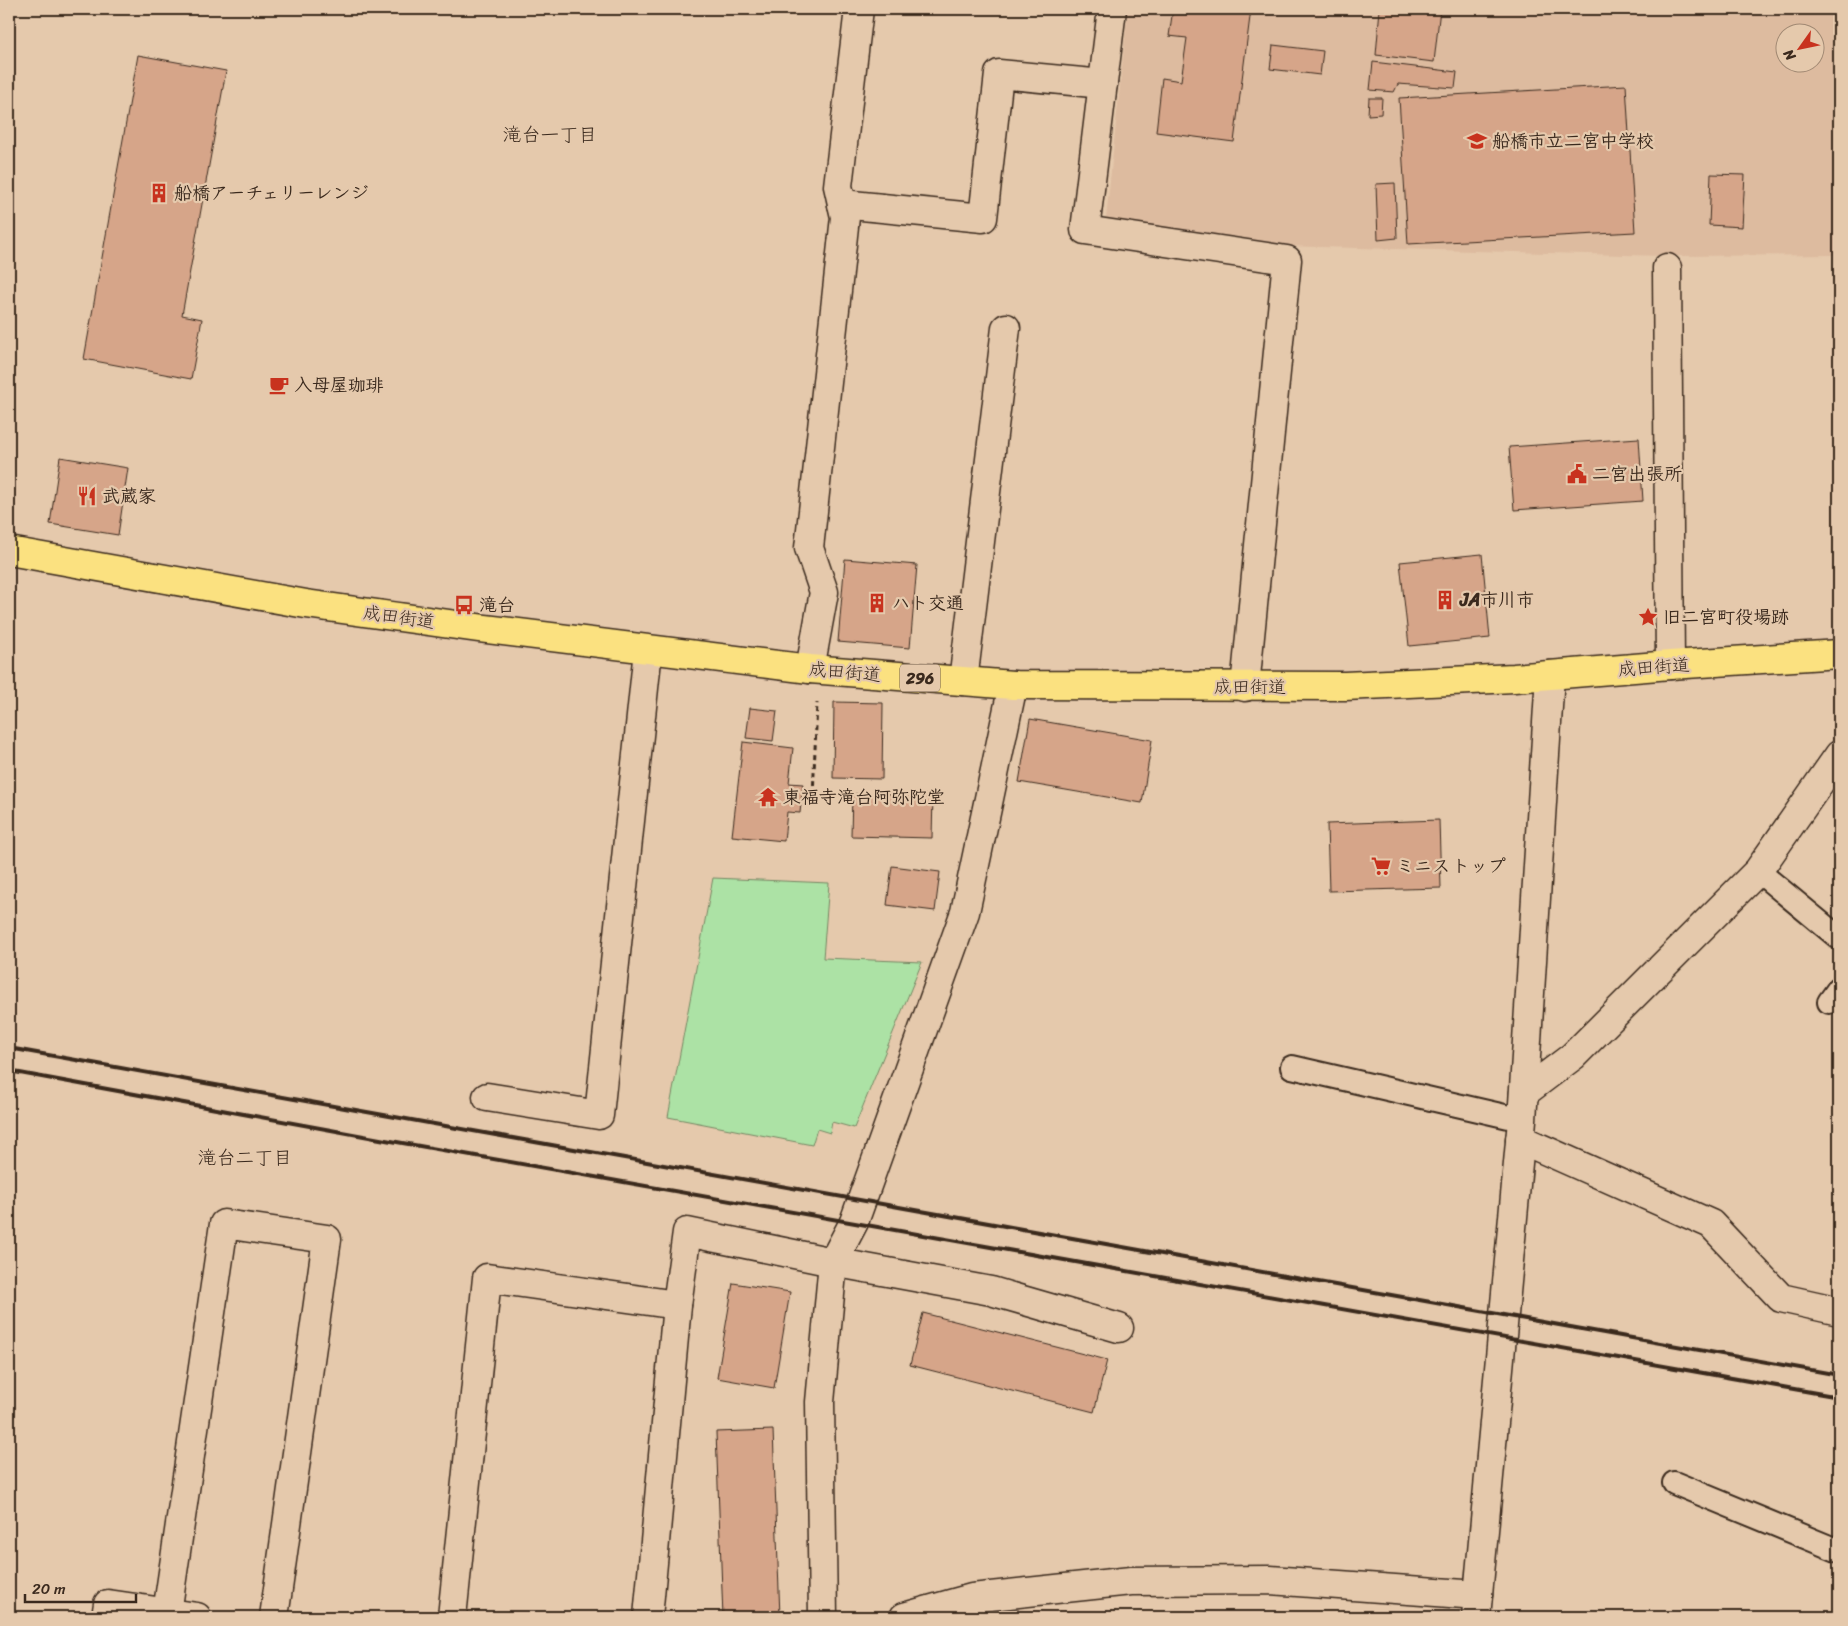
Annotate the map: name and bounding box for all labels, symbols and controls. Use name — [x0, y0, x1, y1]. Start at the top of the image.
north arrow — [1776, 22, 1826, 72]
text: N — [1776, 44, 1803, 67]
district label: 滝台一丁目 — [502, 118, 598, 151]
place label: 船橋市立二宮中学校 — [1492, 125, 1654, 157]
school or university icon: 船橋市立二宮中学校 — [1466, 130, 1488, 152]
place label: 船橋アーチェリーレンジ — [174, 177, 368, 209]
building icon: 船橋アーチェリーレンジ — [148, 182, 170, 204]
place label: 入母屋珈琲 — [294, 369, 384, 401]
cafe icon: 入母屋珈琲 — [268, 374, 290, 396]
place label: 二宮出張所 — [1592, 458, 1682, 490]
public building icon: 二宮出張所 — [1566, 463, 1588, 485]
place label: 武蔵家 — [102, 480, 156, 512]
restaurant icon: 武蔵家 — [76, 485, 98, 507]
place label: JA市川市 — [1459, 584, 1534, 616]
place label: ハト交通 — [892, 587, 964, 619]
place label: 滝台 — [479, 589, 515, 621]
building icon: JA市川市 — [1434, 589, 1456, 611]
building icon: ハト交通 — [866, 592, 888, 614]
bus stop icon: 滝台 — [453, 594, 475, 616]
street label: 成田街道 — [361, 596, 437, 638]
place label: 旧二宮町役場跡 — [1663, 601, 1789, 633]
place icon: 旧二宮町役場跡 — [1637, 606, 1659, 628]
street label: 成田街道 — [1617, 649, 1691, 685]
street label: 成田街道 — [808, 653, 882, 691]
road number: 296 — [900, 664, 940, 691]
street label: 成田街道 — [1214, 671, 1286, 703]
place label: 東福寺滝台阿弥陀堂 — [783, 781, 945, 813]
temple icon: 東福寺滝台阿弥陀堂 — [757, 786, 779, 808]
place label: ミニストップ — [1396, 850, 1506, 882]
supermarket icon: ミニストップ — [1370, 855, 1392, 877]
district label: 滝台二丁目 — [197, 1141, 293, 1174]
scale bar — [25, 1571, 136, 1603]
text: 20 m — [32, 1576, 66, 1602]

